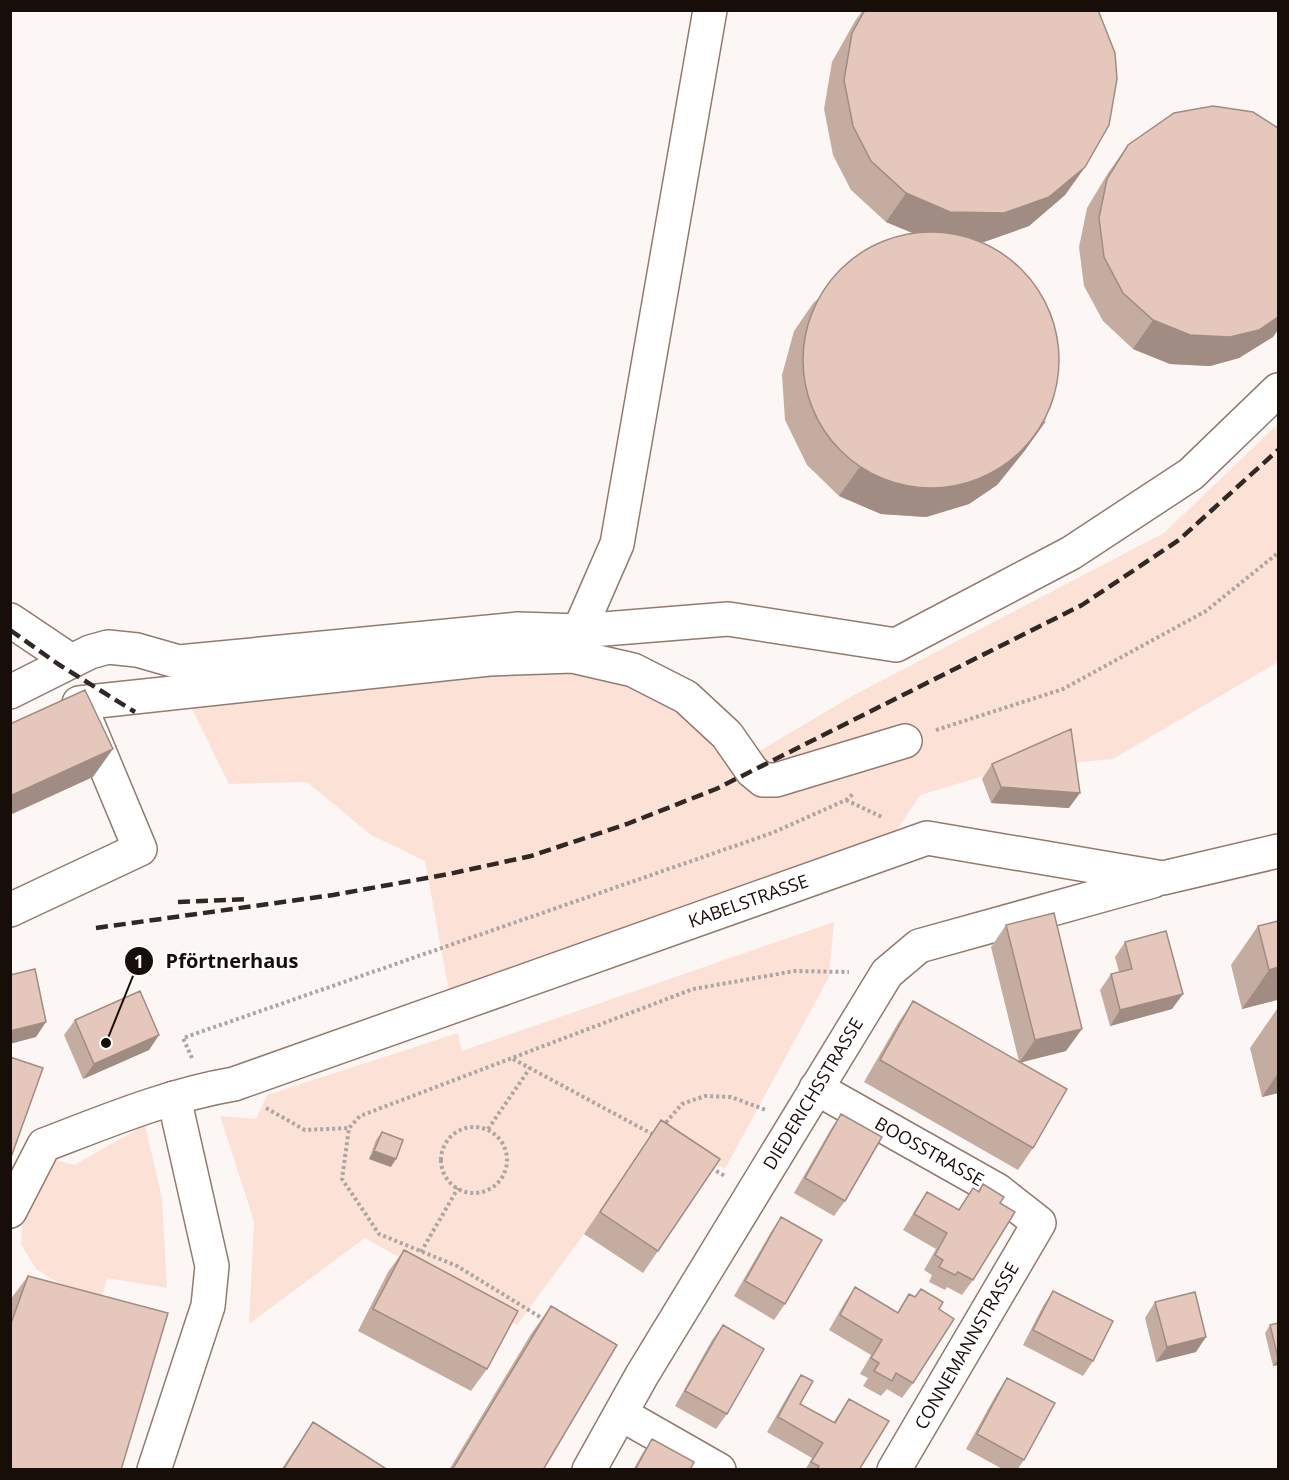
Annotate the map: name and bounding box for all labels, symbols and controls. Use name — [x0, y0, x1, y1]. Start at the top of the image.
street label: KABELSTRASSE — [685, 868, 811, 933]
callout: Pförtnerhaus — [124, 942, 311, 980]
text: Pförtnerhaus — [166, 947, 298, 974]
text: 1 — [134, 949, 144, 973]
street label: DIEDERICHSSTRASSE — [757, 1013, 868, 1174]
street label: BOOSSTRASSE — [871, 1111, 989, 1191]
street label: CONNEMANNSTRASSE — [908, 1258, 1024, 1433]

